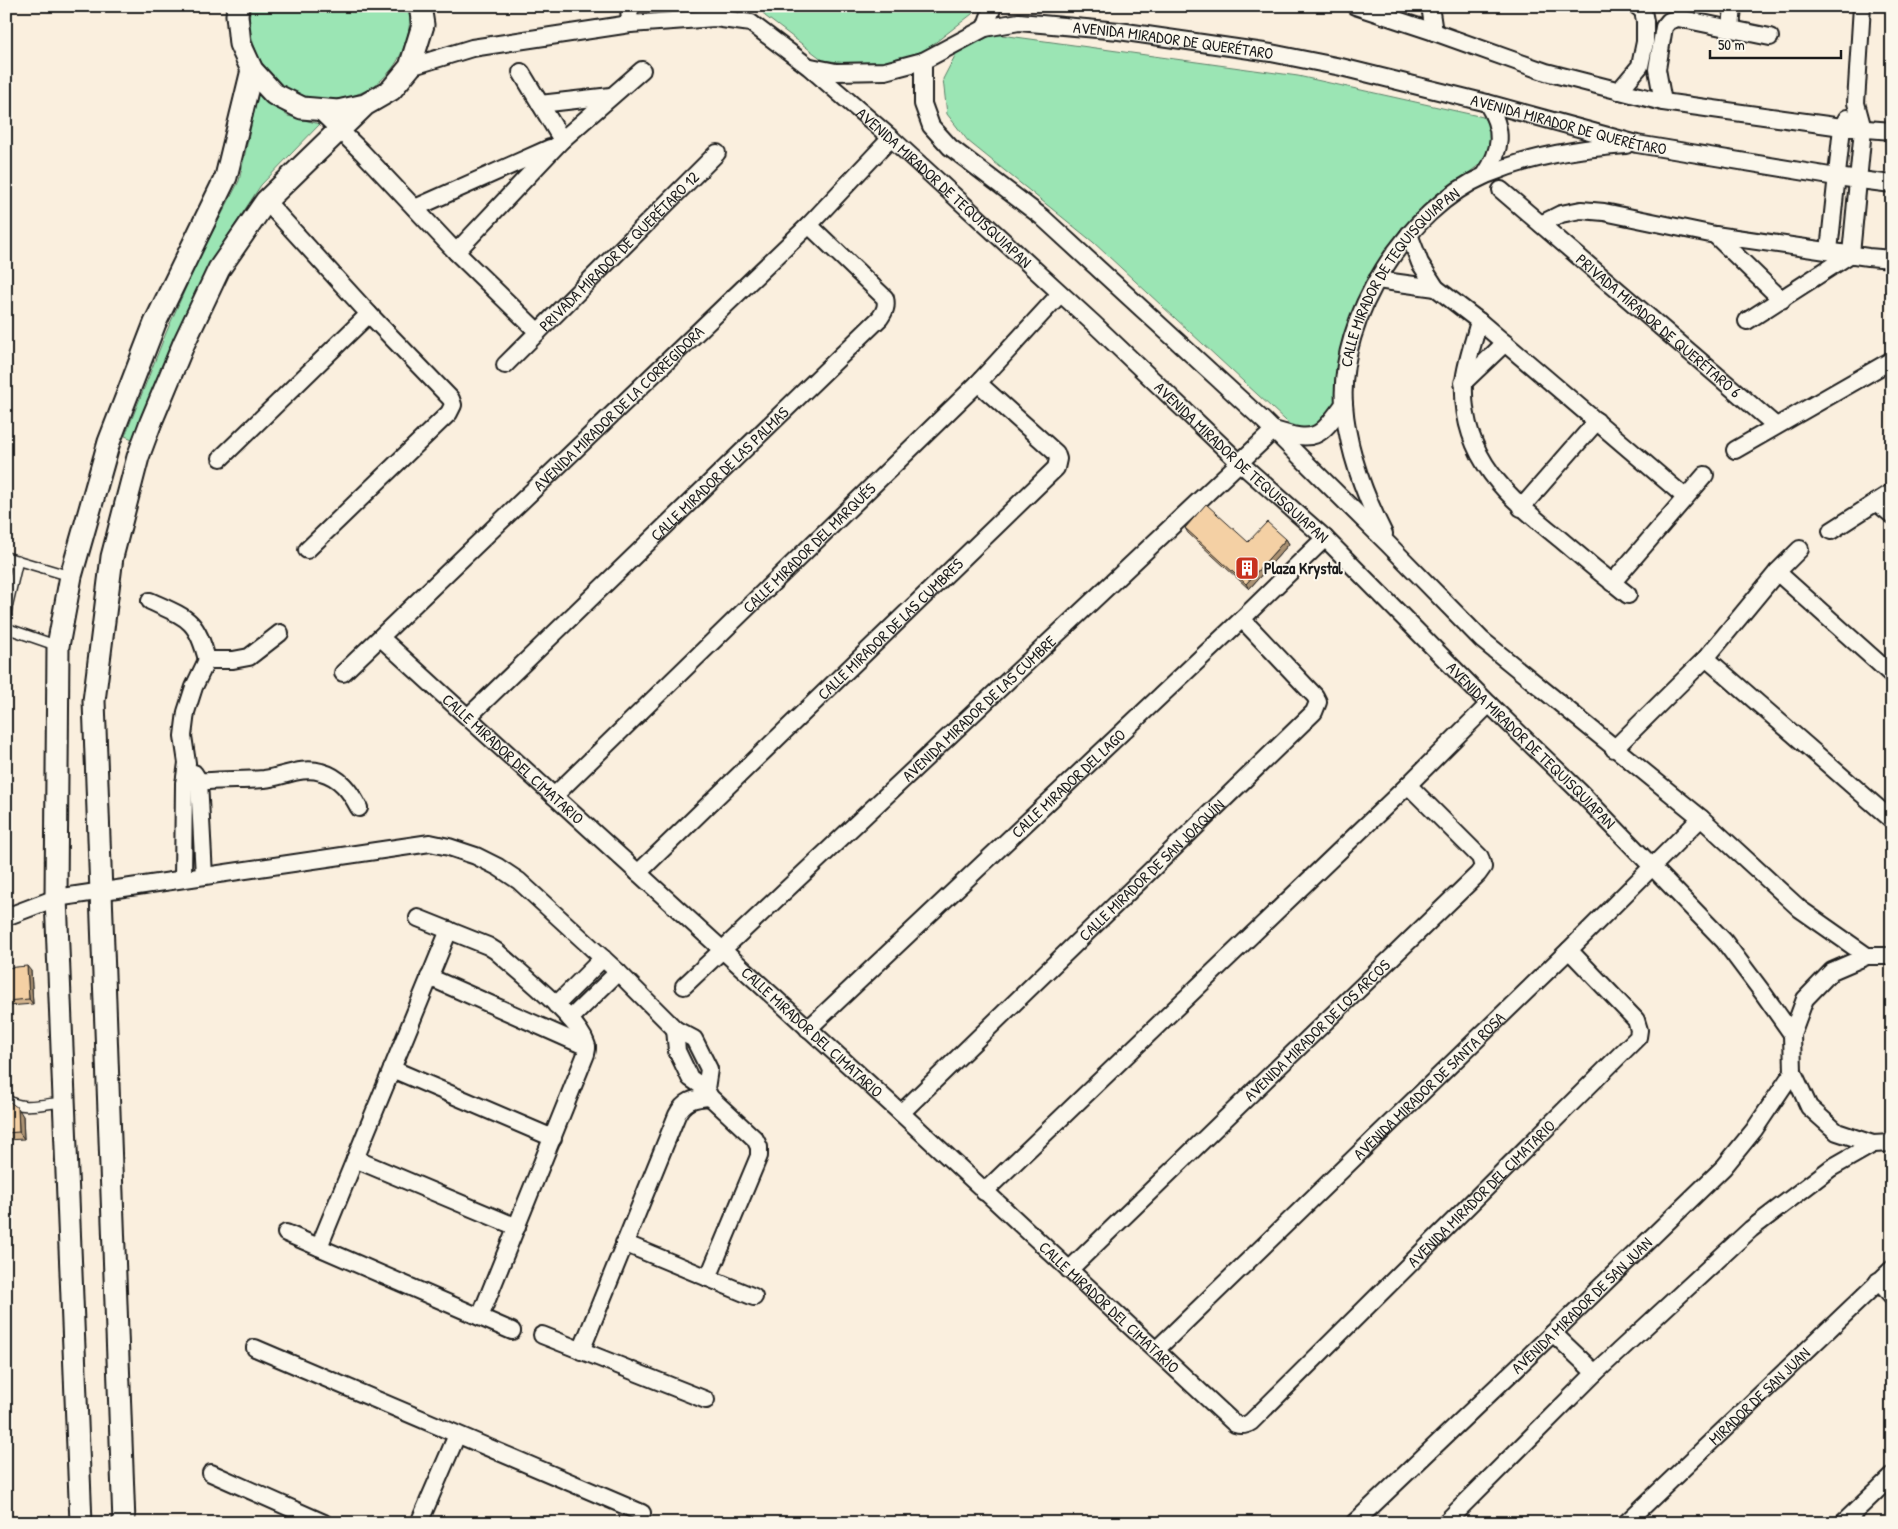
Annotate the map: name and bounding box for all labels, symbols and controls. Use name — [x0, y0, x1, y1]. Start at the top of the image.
street label: AVENIDA MIRADOR DE QUERÉTARO — [1072, 16, 1275, 64]
scale bar — [1710, 28, 1842, 60]
text: 50 m — [1718, 34, 1745, 55]
street label: AVENIDA MIRADOR DE QUERÉTARO — [1469, 88, 1669, 160]
street label: AVENIDA MIRADOR DE TEQUISQUIAPAN — [852, 102, 1036, 273]
street label: PRIVADA MIRADOR DE QUERÉTARO 12 — [534, 166, 704, 336]
street label: CALLE MIRADOR DE TEQUISQUIAPAN — [1335, 182, 1464, 369]
street label: PRIVADA MIRADOR DE QUERÉTARO 6 — [1572, 248, 1746, 403]
street label: AVENIDA MIRADOR DE LA CORREGIDORA — [528, 321, 709, 496]
street label: AVENIDA MIRADOR DE TEQUISQUIAPAN — [1150, 376, 1334, 548]
street label: CALLE MIRADOR DE LAS PALMAS — [646, 401, 794, 546]
street label: CALLE MIRADOR DEL MARQUÉS — [738, 477, 881, 618]
street label: CALLE MIRADOR DE LAS CUMBRES — [812, 552, 968, 705]
building icon: Plaza Krystal — [1234, 555, 1260, 581]
place label: Plaza Krystal — [1264, 557, 1343, 580]
street label: AVENIDA MIRADOR DE LAS CUMBRE — [897, 630, 1060, 786]
street label: AVENIDA MIRADOR DE TEQUISQUIAPAN — [1442, 657, 1621, 833]
street label: CALLE MIRADOR DEL CIMATARIO — [438, 688, 589, 829]
street label: CALLE MIRADOR DEL LAGO — [1006, 724, 1130, 843]
street label: CALLE MIRADOR DE SAN JOAQUÍN — [1074, 794, 1229, 946]
street label: AVENIDA MIRADOR DE LOS ARCOS — [1239, 954, 1395, 1106]
street label: CALLE MIRADOR DEL CIMATARIO — [737, 962, 888, 1102]
street label: AVENIDA MIRADOR DE SANTA ROSA — [1348, 1007, 1510, 1164]
street label: AVENIDA MIRADOR DEL CIMATARIO — [1402, 1115, 1560, 1272]
street label: AVENIDA MIRADOR DE SAN JUAN — [1506, 1232, 1657, 1378]
street label: CALLE MIRADOR DEL CIMATARIO — [1034, 1236, 1184, 1378]
street label: MIRADOR DE SAN JUAN — [1704, 1342, 1815, 1450]

